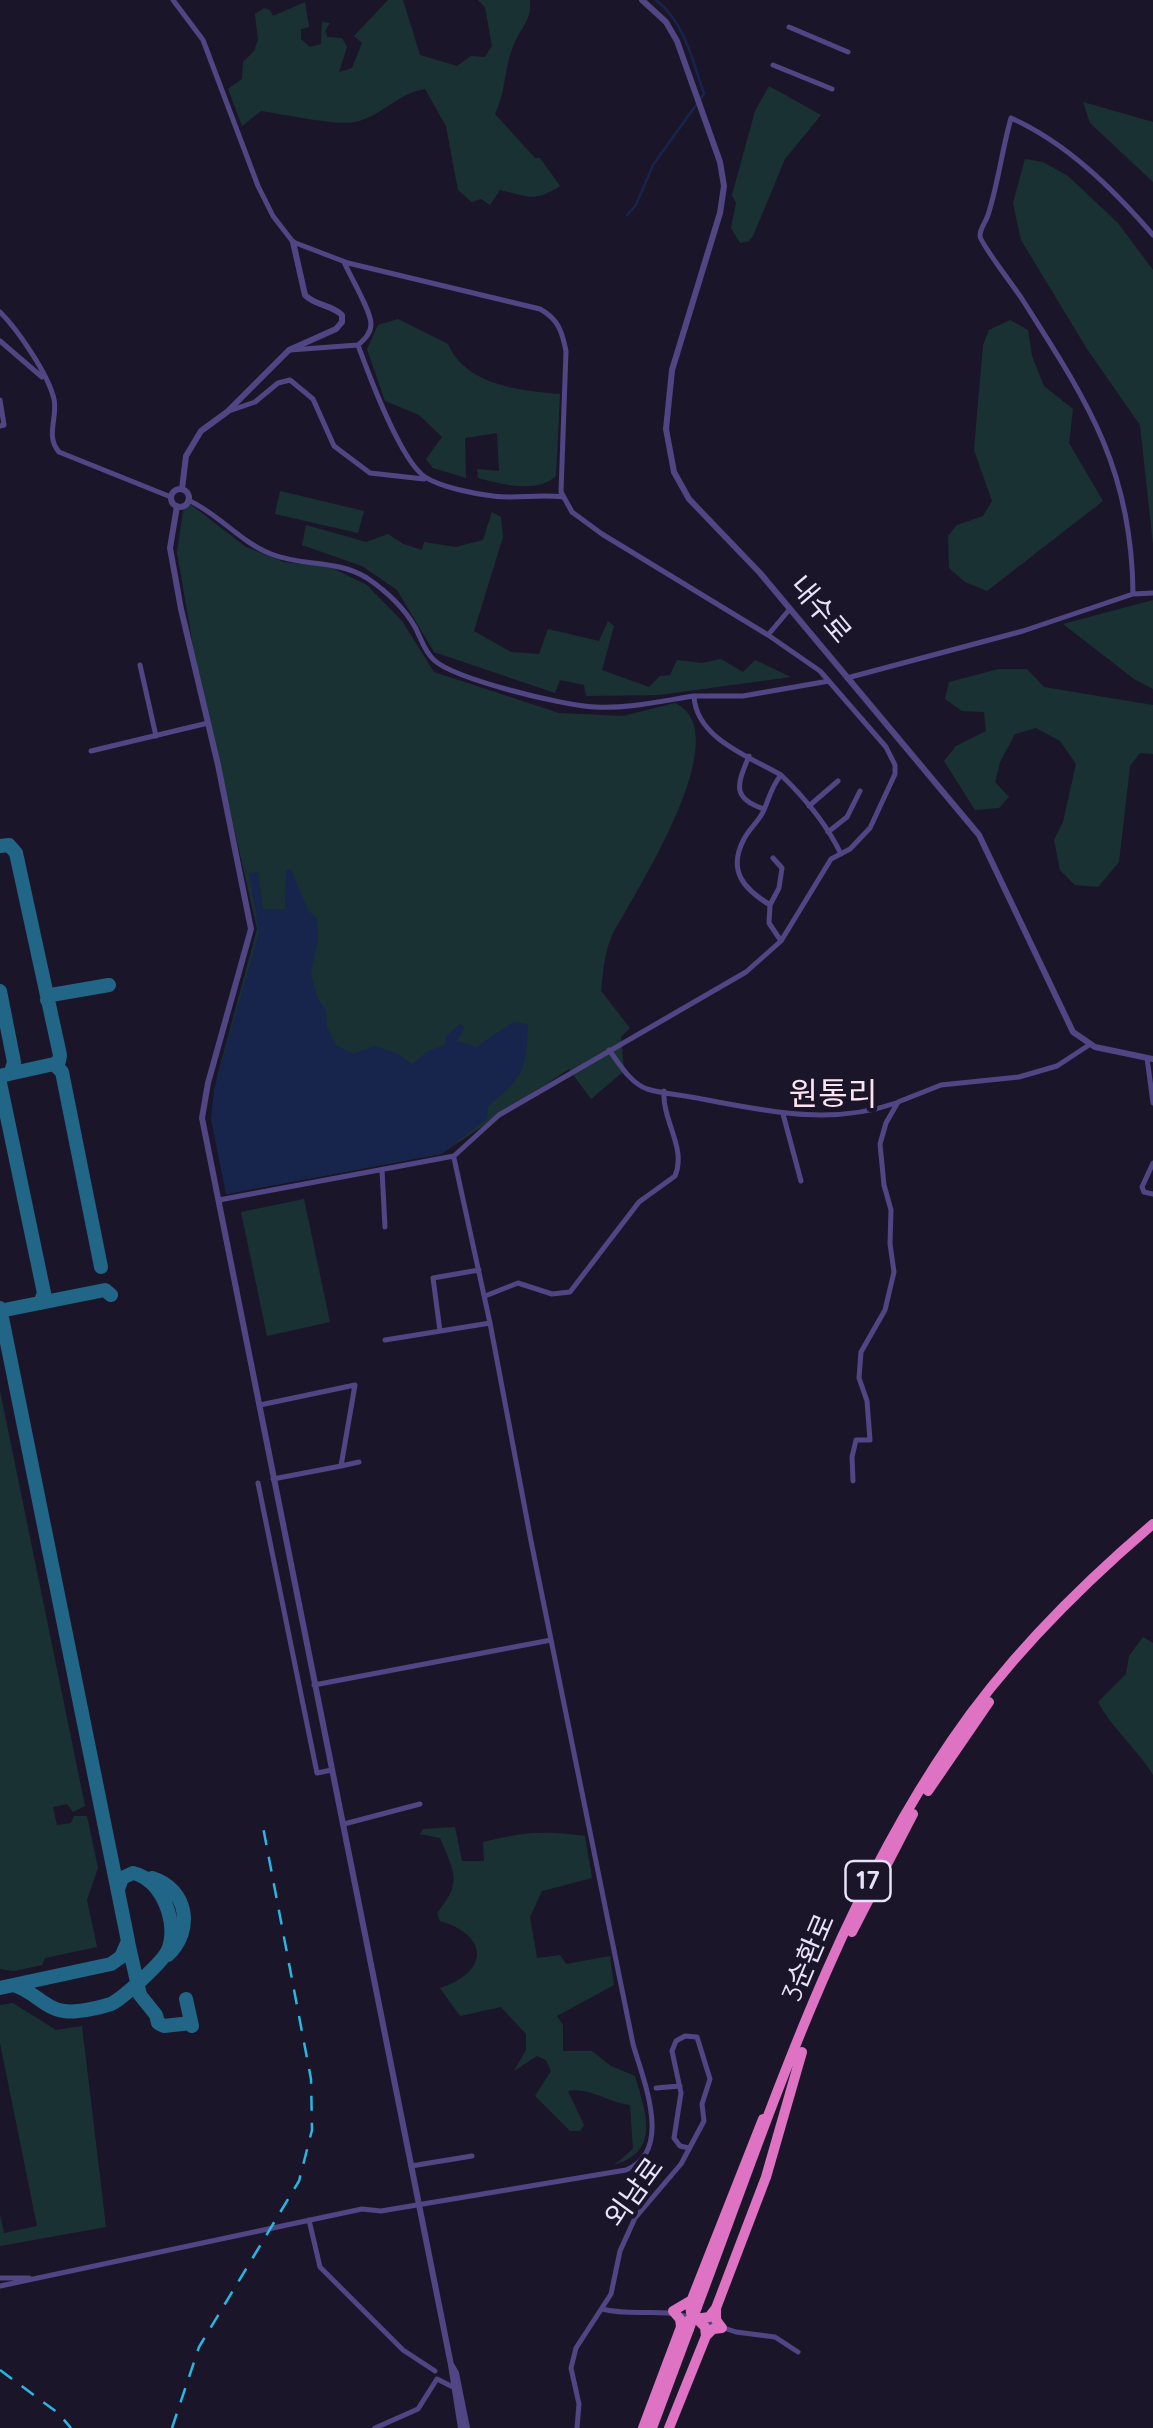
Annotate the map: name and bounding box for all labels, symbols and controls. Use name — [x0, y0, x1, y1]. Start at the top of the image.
street label: 내수로 — [782, 570, 858, 650]
district label: 원통리 — [789, 1076, 877, 1114]
road number: 17 — [846, 1861, 890, 1901]
street label: 3순환로 — [776, 1909, 842, 2007]
street label: 외남로 — [599, 2152, 671, 2234]

